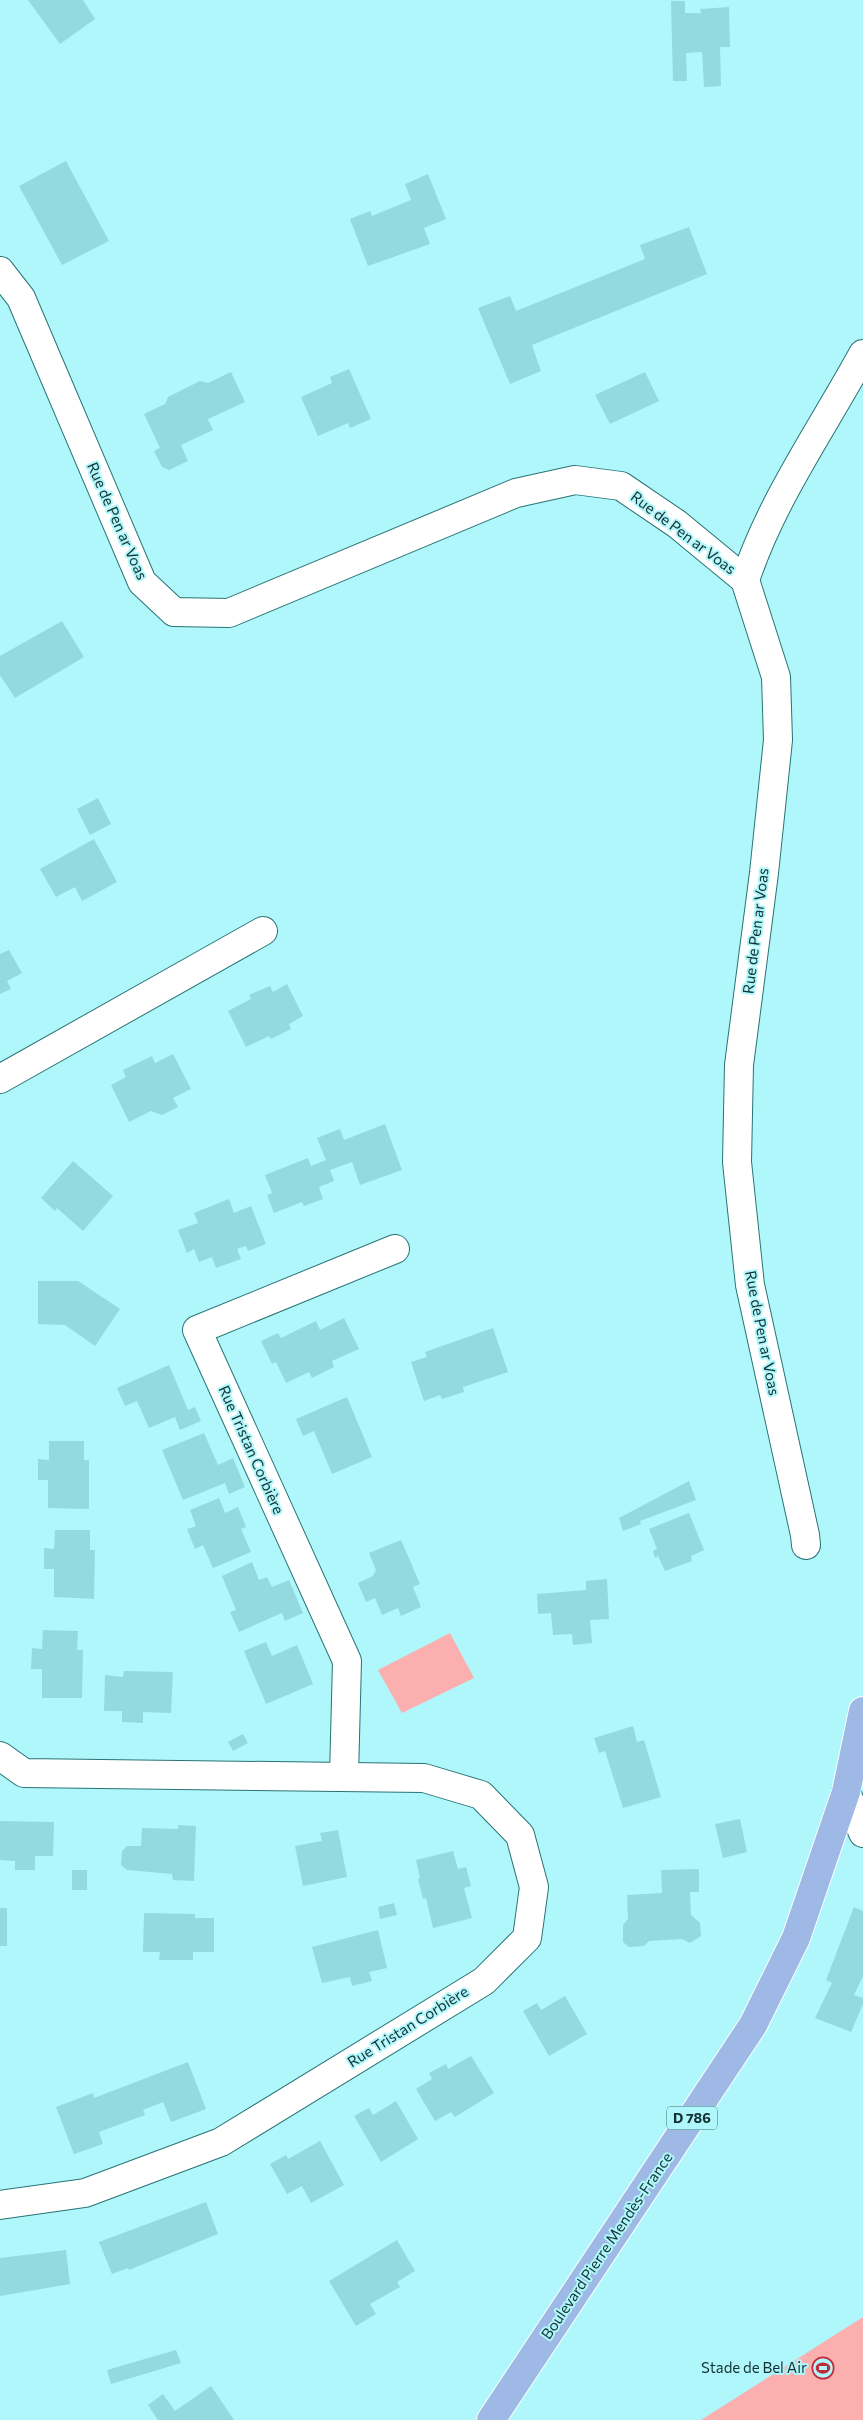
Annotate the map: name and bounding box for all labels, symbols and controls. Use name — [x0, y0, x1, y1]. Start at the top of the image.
street label: Rue de Pen ar Voas — [84, 459, 152, 582]
street label: Rue de Pen ar Voas — [628, 487, 740, 578]
street label: Rue de Pen ar Voas — [738, 867, 772, 995]
street label: Rue de Pen ar Voas — [742, 1269, 784, 1397]
street label: Rue Tristan Corbière — [215, 1382, 288, 1517]
street label: Rue Tristan Corbière — [344, 1982, 471, 2071]
road number: D 786 — [667, 2106, 717, 2130]
street label: Boulevard Pierre Mendès-France — [537, 2149, 676, 2342]
sports icon: Stade de Bel Air — [811, 2356, 835, 2380]
place label: Stade de Bel Air — [701, 2358, 807, 2376]

